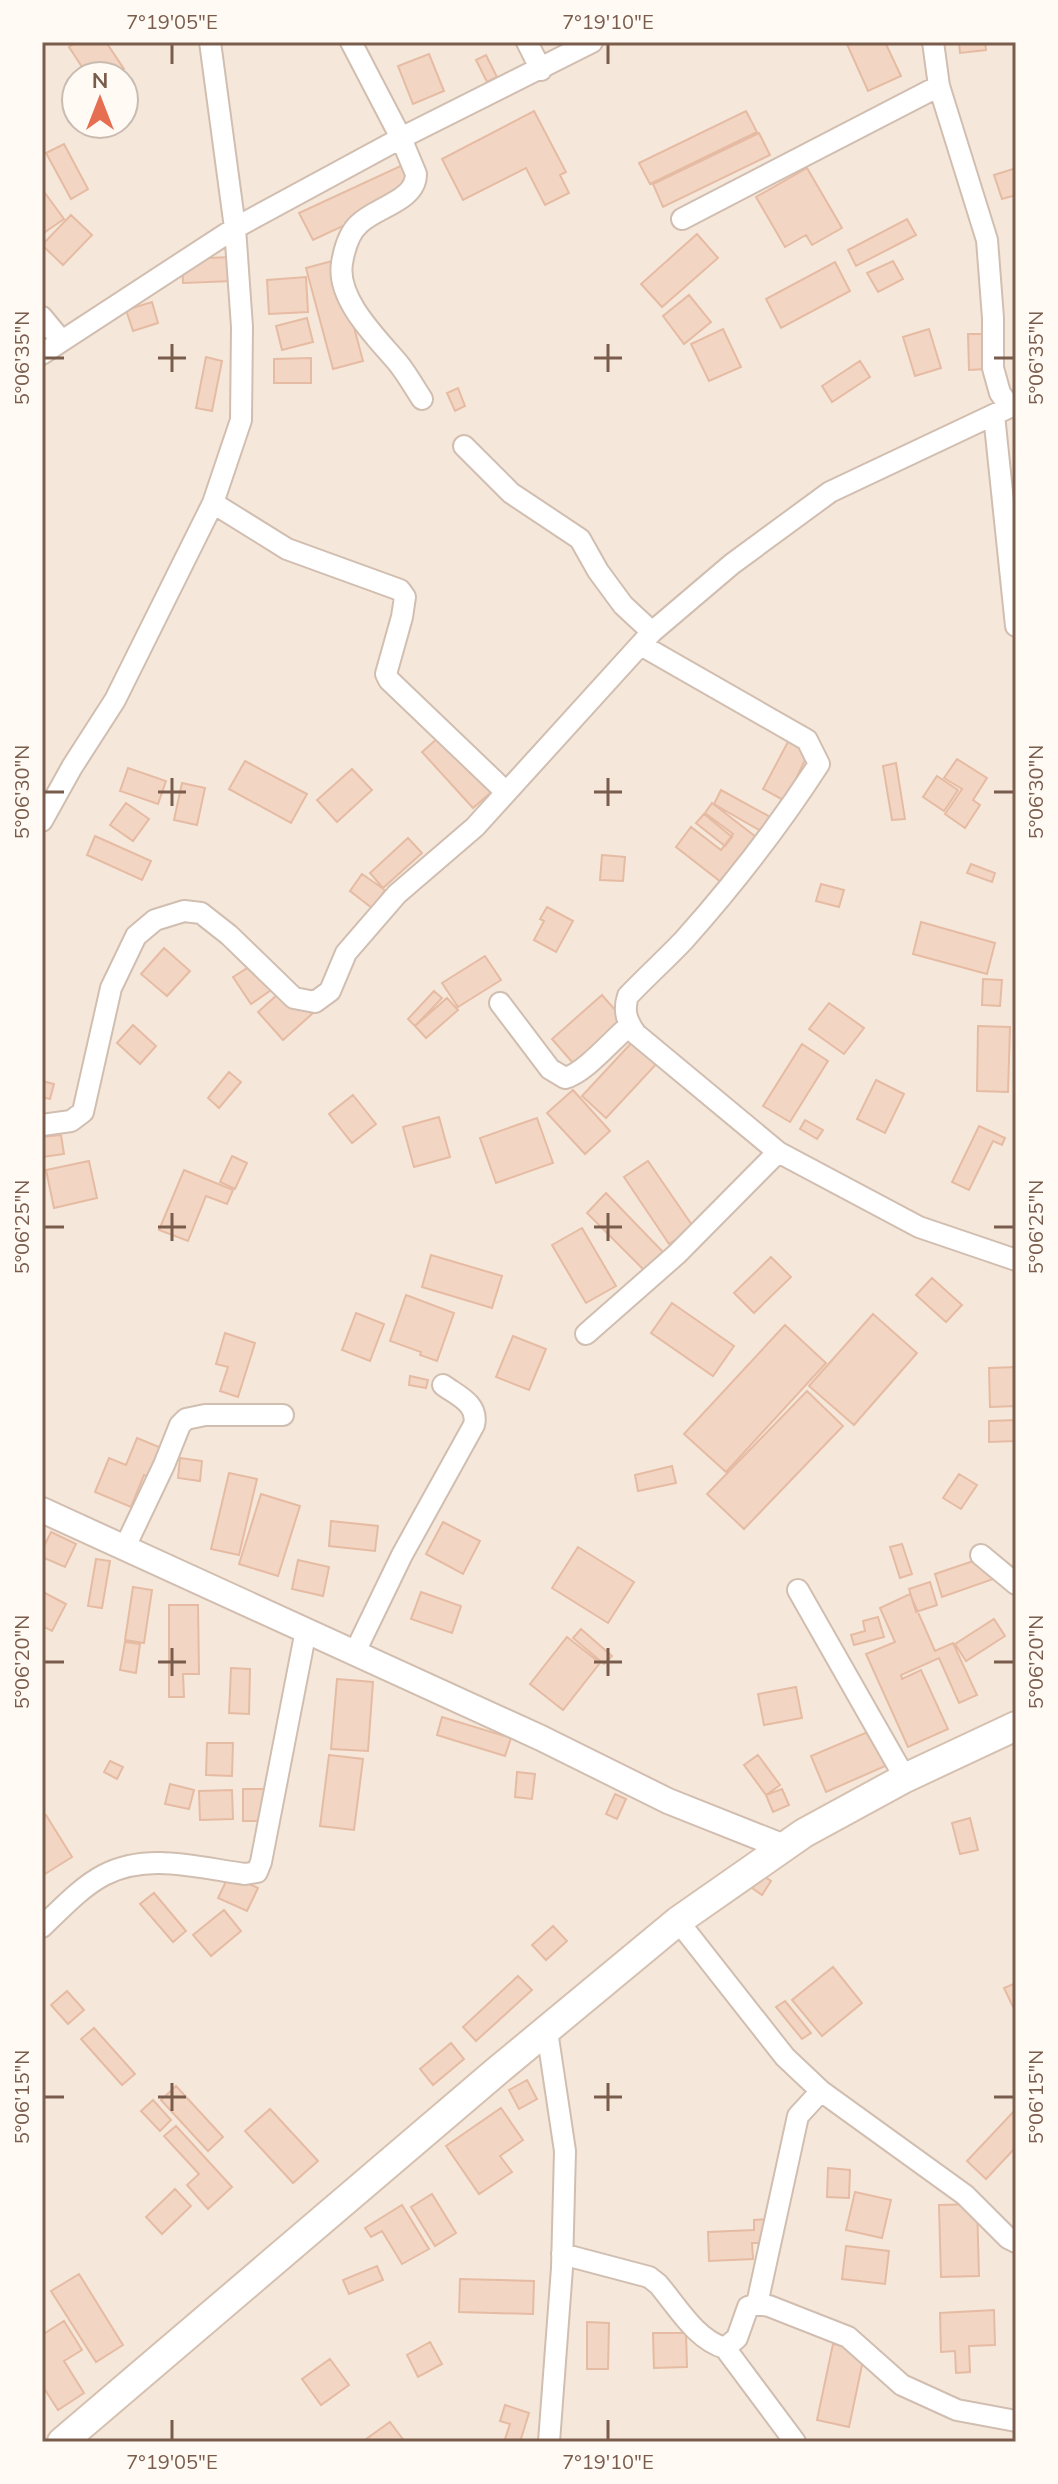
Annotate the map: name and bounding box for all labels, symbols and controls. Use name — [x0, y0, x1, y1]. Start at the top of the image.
text: 7°19'05"E — [126, 9, 218, 34]
text: 7°19'10"E — [562, 9, 654, 34]
north arrow — [60, 60, 140, 140]
text: N — [92, 66, 108, 94]
text: 5°06'35"N — [9, 311, 34, 405]
text: 5°06'35"N — [1023, 311, 1048, 405]
text: 5°06'30"N — [9, 745, 34, 839]
text: 5°06'30"N — [1023, 745, 1048, 839]
text: 5°06'25"N — [9, 1180, 34, 1274]
text: 5°06'25"N — [1023, 1180, 1048, 1274]
text: 5°06'20"N — [9, 1615, 34, 1709]
text: 5°06'20"N — [1023, 1615, 1048, 1709]
text: 5°06'15"N — [9, 2050, 34, 2144]
text: 5°06'15"N — [1023, 2050, 1048, 2144]
text: 7°19'05"E — [126, 2449, 218, 2474]
text: 7°19'10"E — [562, 2449, 654, 2474]

